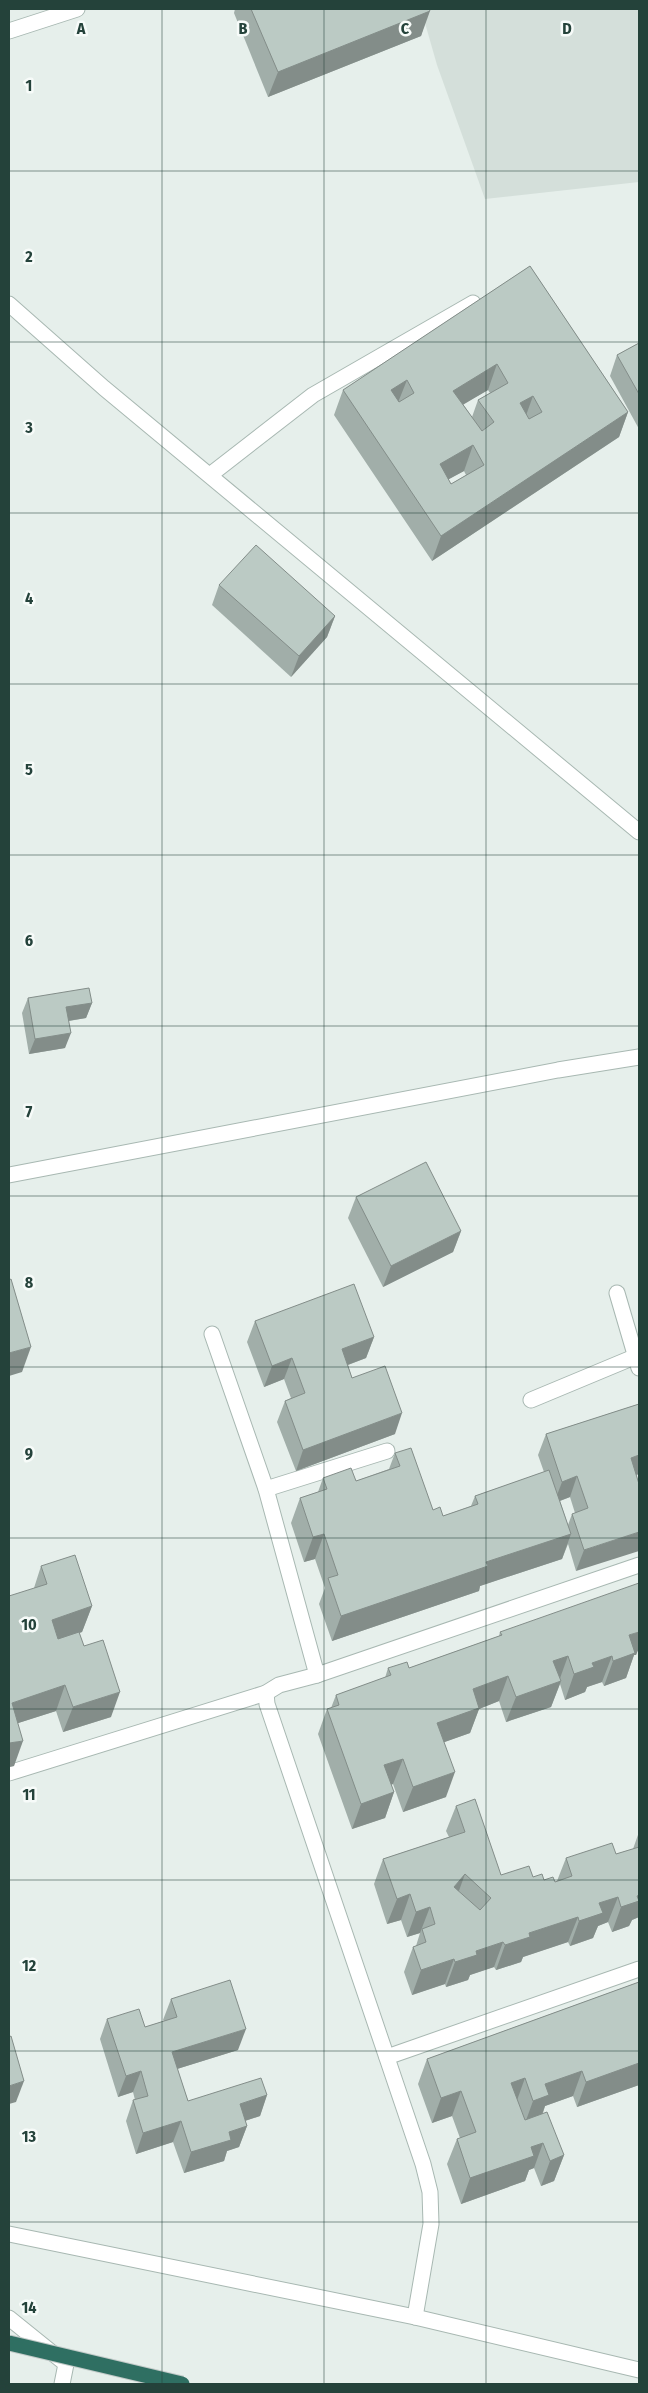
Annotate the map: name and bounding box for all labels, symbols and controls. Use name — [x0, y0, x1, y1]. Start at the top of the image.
text: A — [76, 19, 86, 38]
text: B — [239, 19, 248, 38]
text: C — [401, 19, 410, 38]
text: D — [562, 19, 572, 38]
text: 1 — [26, 76, 32, 95]
text: 2 — [24, 247, 33, 266]
text: 3 — [24, 418, 33, 437]
text: 4 — [25, 589, 33, 608]
text: 5 — [25, 760, 33, 779]
text: 6 — [25, 931, 33, 950]
text: 7 — [26, 1102, 33, 1121]
text: 8 — [25, 1273, 34, 1292]
text: 9 — [25, 1444, 33, 1463]
text: 10 — [21, 1615, 37, 1634]
text: 11 — [22, 1785, 36, 1804]
text: 12 — [22, 1956, 37, 1975]
text: 13 — [22, 2127, 37, 2146]
text: 14 — [22, 2298, 37, 2317]

